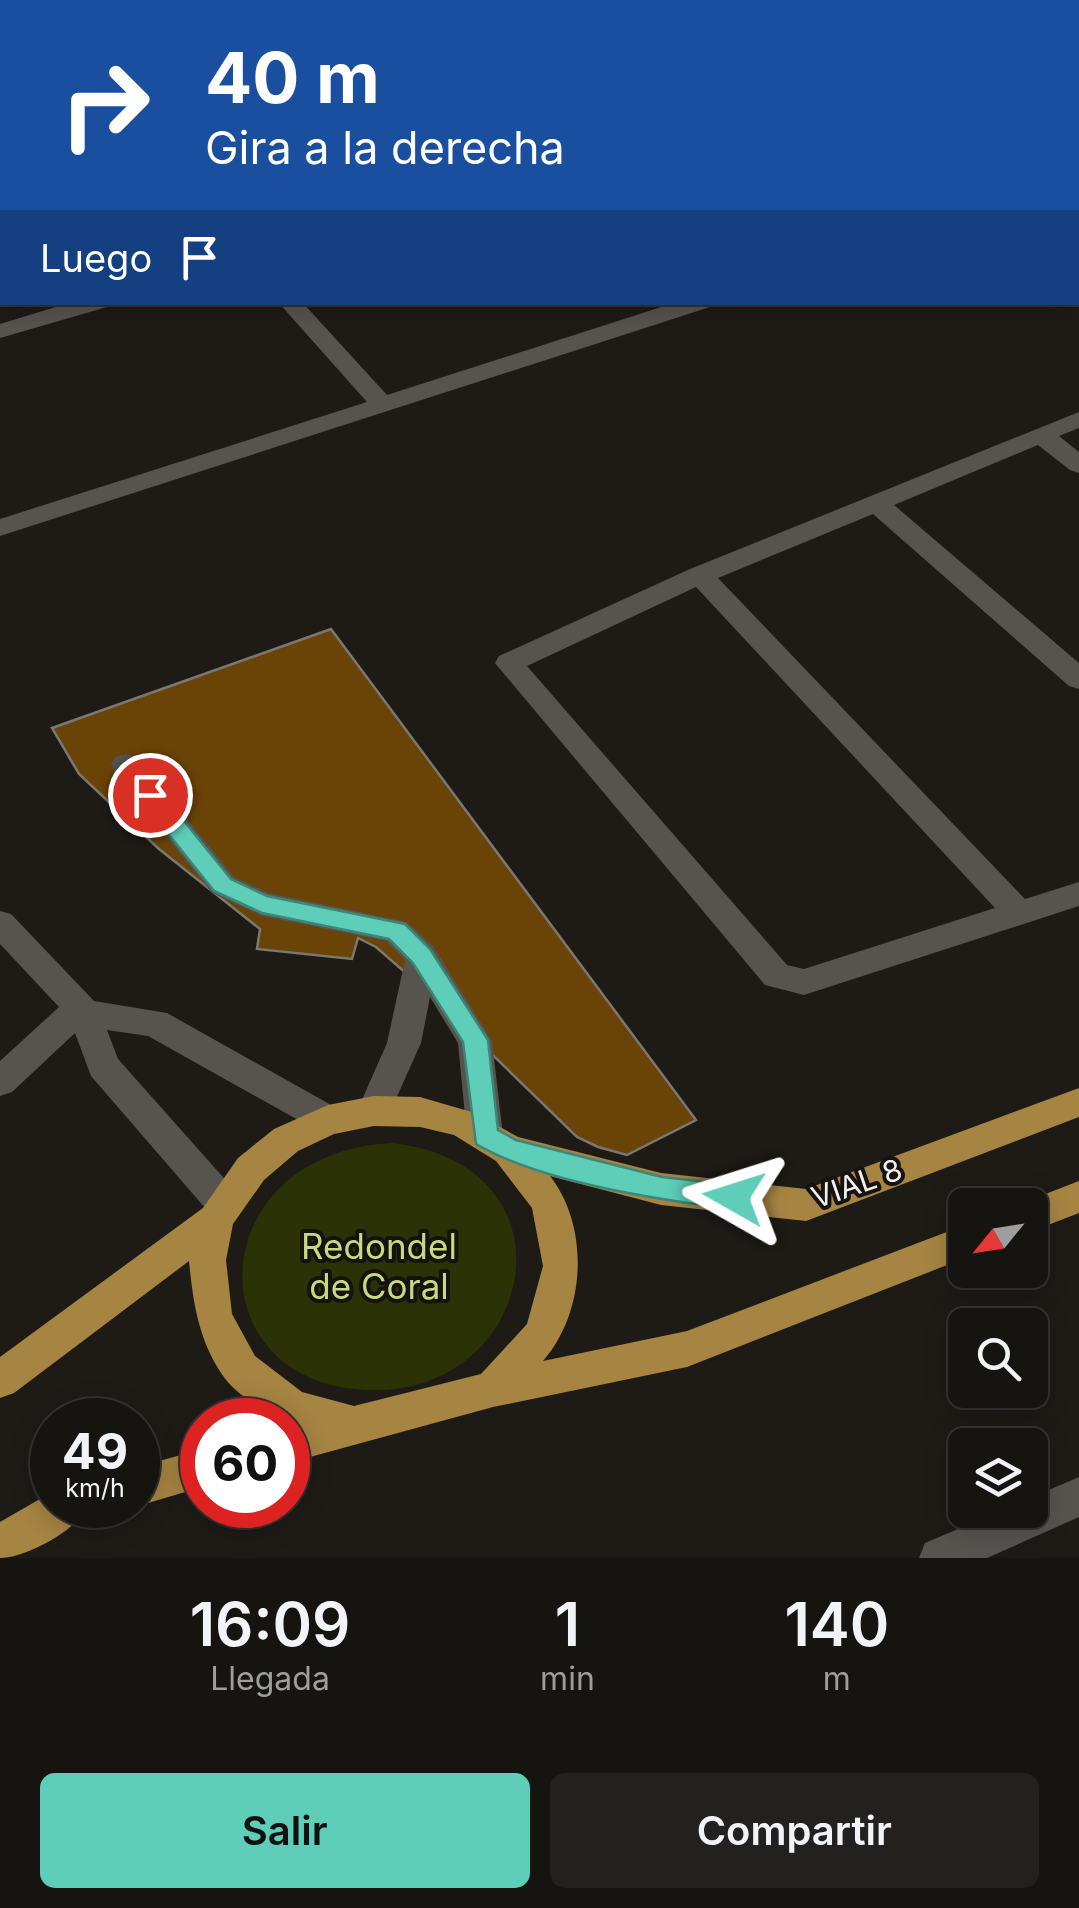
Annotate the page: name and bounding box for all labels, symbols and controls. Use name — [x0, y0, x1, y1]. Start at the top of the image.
text: 40 m — [205, 35, 380, 120]
icon: right — [40, 40, 170, 170]
text: Gira a la derecha — [205, 120, 565, 175]
icon: arrive — [172, 230, 227, 285]
text: Luego — [40, 235, 152, 281]
pin — [108, 753, 193, 838]
icon: arrive — [123, 768, 178, 823]
position arrow — [682, 1145, 786, 1249]
street label: VIAL 8 — [807, 1151, 907, 1215]
north arrow — [948, 1188, 1048, 1288]
map controls — [948, 1188, 1048, 1528]
park label: Redondel de Coral — [301, 1225, 457, 1307]
button: search — [948, 1308, 1048, 1408]
speed limit sign: 60 — [180, 1398, 310, 1528]
text: 49 — [62, 1421, 128, 1481]
button: layers — [948, 1428, 1048, 1528]
text: km/h — [65, 1473, 125, 1503]
text: 16:09 — [190, 1588, 350, 1660]
text: 1 — [555, 1588, 580, 1660]
text: 140 — [784, 1588, 889, 1660]
text: Llegada — [210, 1659, 330, 1698]
text: min — [540, 1659, 595, 1698]
text: m — [823, 1659, 851, 1698]
button: Salir — [40, 1773, 530, 1888]
button: Compartir — [550, 1773, 1039, 1888]

